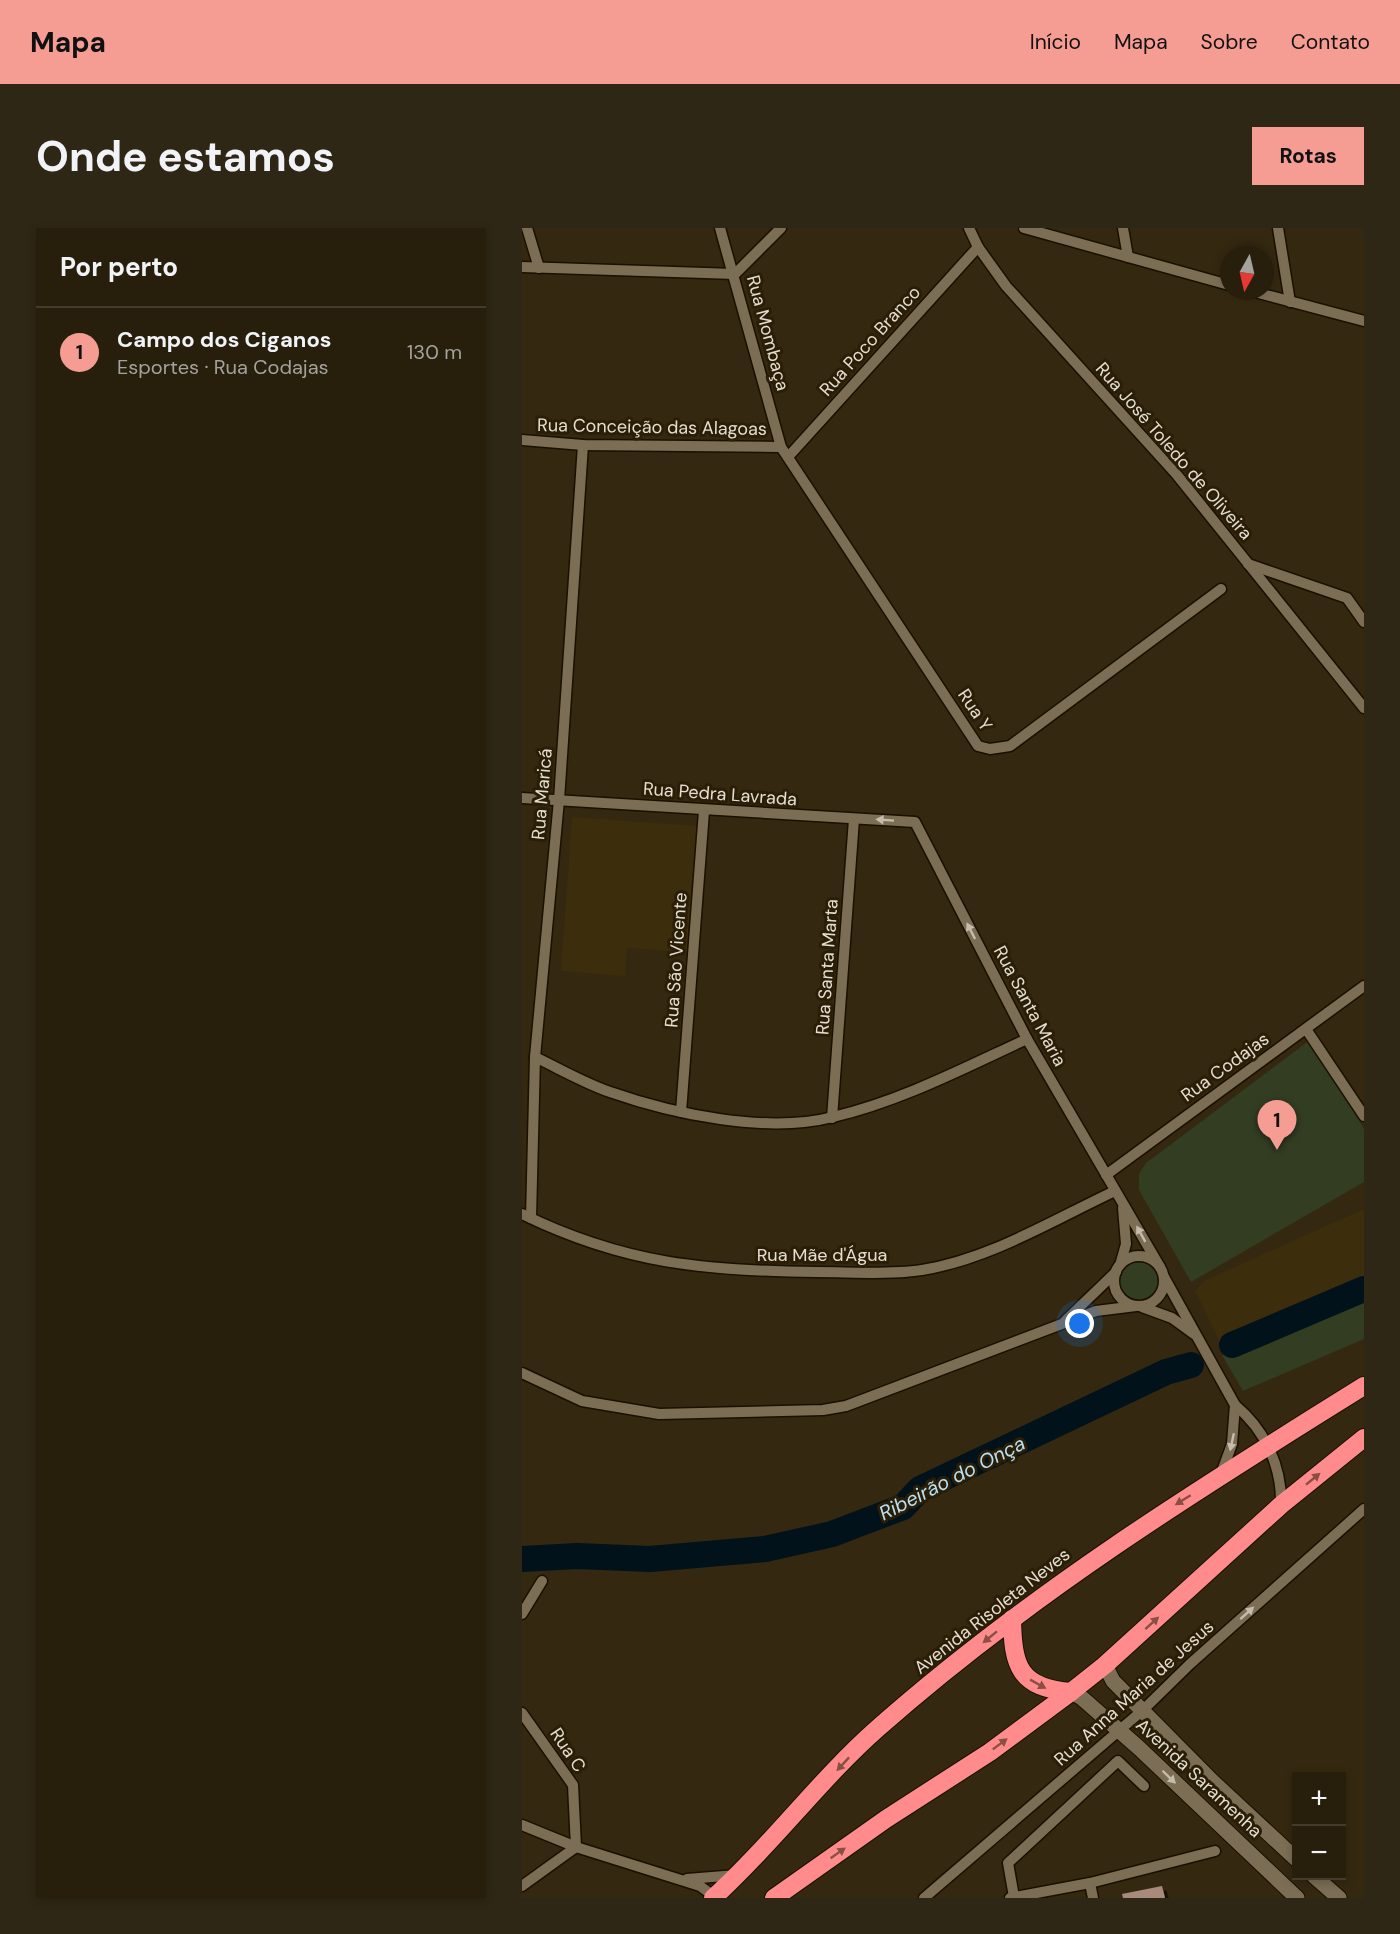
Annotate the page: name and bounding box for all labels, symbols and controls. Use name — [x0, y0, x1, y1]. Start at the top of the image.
text: Mapa — [30, 24, 106, 61]
text: Início — [1030, 28, 1081, 56]
text: Mapa — [1114, 28, 1168, 56]
text: Sobre — [1201, 28, 1258, 56]
text: Contato — [1291, 28, 1370, 56]
button: Rotas — [1252, 127, 1364, 185]
text: Onde estamos — [36, 129, 335, 184]
north arrow — [1220, 246, 1274, 300]
text: Por perto — [60, 250, 178, 284]
street label: Rua Mombaça — [741, 273, 795, 393]
street label: Rua Poco Branco — [814, 281, 926, 401]
text: Campo dos Ciganos — [117, 325, 332, 354]
text: 1 — [76, 339, 83, 365]
text: 130 m — [407, 339, 462, 365]
text: Esportes · Rua Codajas — [117, 354, 329, 380]
street label: Rua José Toledo de Oliveira — [1090, 357, 1258, 545]
street label: Rua Conceição das Alagoas — [537, 413, 767, 441]
street label: Rua Y — [952, 684, 998, 736]
street label: Rua Maricá — [526, 747, 558, 841]
street label: Rua Pedra Lavrada — [642, 777, 798, 811]
one-way arrow — [875, 816, 894, 825]
street label: Rua São Vicente — [659, 892, 693, 1028]
street label: Rua Santa Marta — [810, 898, 844, 1036]
one-way arrow — [966, 923, 976, 940]
street label: Rua Santa Maria — [988, 941, 1072, 1071]
street label: Rua Codajas — [1176, 1027, 1274, 1107]
pin: 1 — [1258, 1100, 1296, 1150]
one-way arrow — [1136, 1226, 1146, 1243]
street label: Rua Mãe d'Água — [757, 1243, 887, 1267]
your location — [1065, 1309, 1094, 1338]
water label: Ribeirão do Onça — [874, 1430, 1030, 1526]
one-way arrow — [1227, 1433, 1236, 1452]
one-way arrow — [1305, 1473, 1320, 1486]
one-way arrow — [1175, 1494, 1191, 1505]
street label: Avenida Risoleta Neves — [909, 1543, 1075, 1679]
one-way arrow — [1240, 1606, 1255, 1620]
street label: Rua Anna Maria de Jesus — [1049, 1615, 1219, 1771]
one-way arrow — [1144, 1617, 1159, 1630]
one-way arrow — [982, 1630, 997, 1642]
one-way arrow — [1030, 1679, 1047, 1689]
street label: Avenida Saramenha — [1131, 1713, 1267, 1843]
street label: Rua C — [544, 1723, 592, 1777]
one-way arrow — [992, 1739, 1007, 1751]
one-way arrow — [836, 1757, 850, 1771]
one-way arrow — [1162, 1770, 1177, 1784]
map controls — [1292, 1772, 1346, 1880]
button: + — [1292, 1772, 1346, 1826]
button: − — [1292, 1826, 1346, 1880]
one-way arrow — [829, 1847, 845, 1859]

